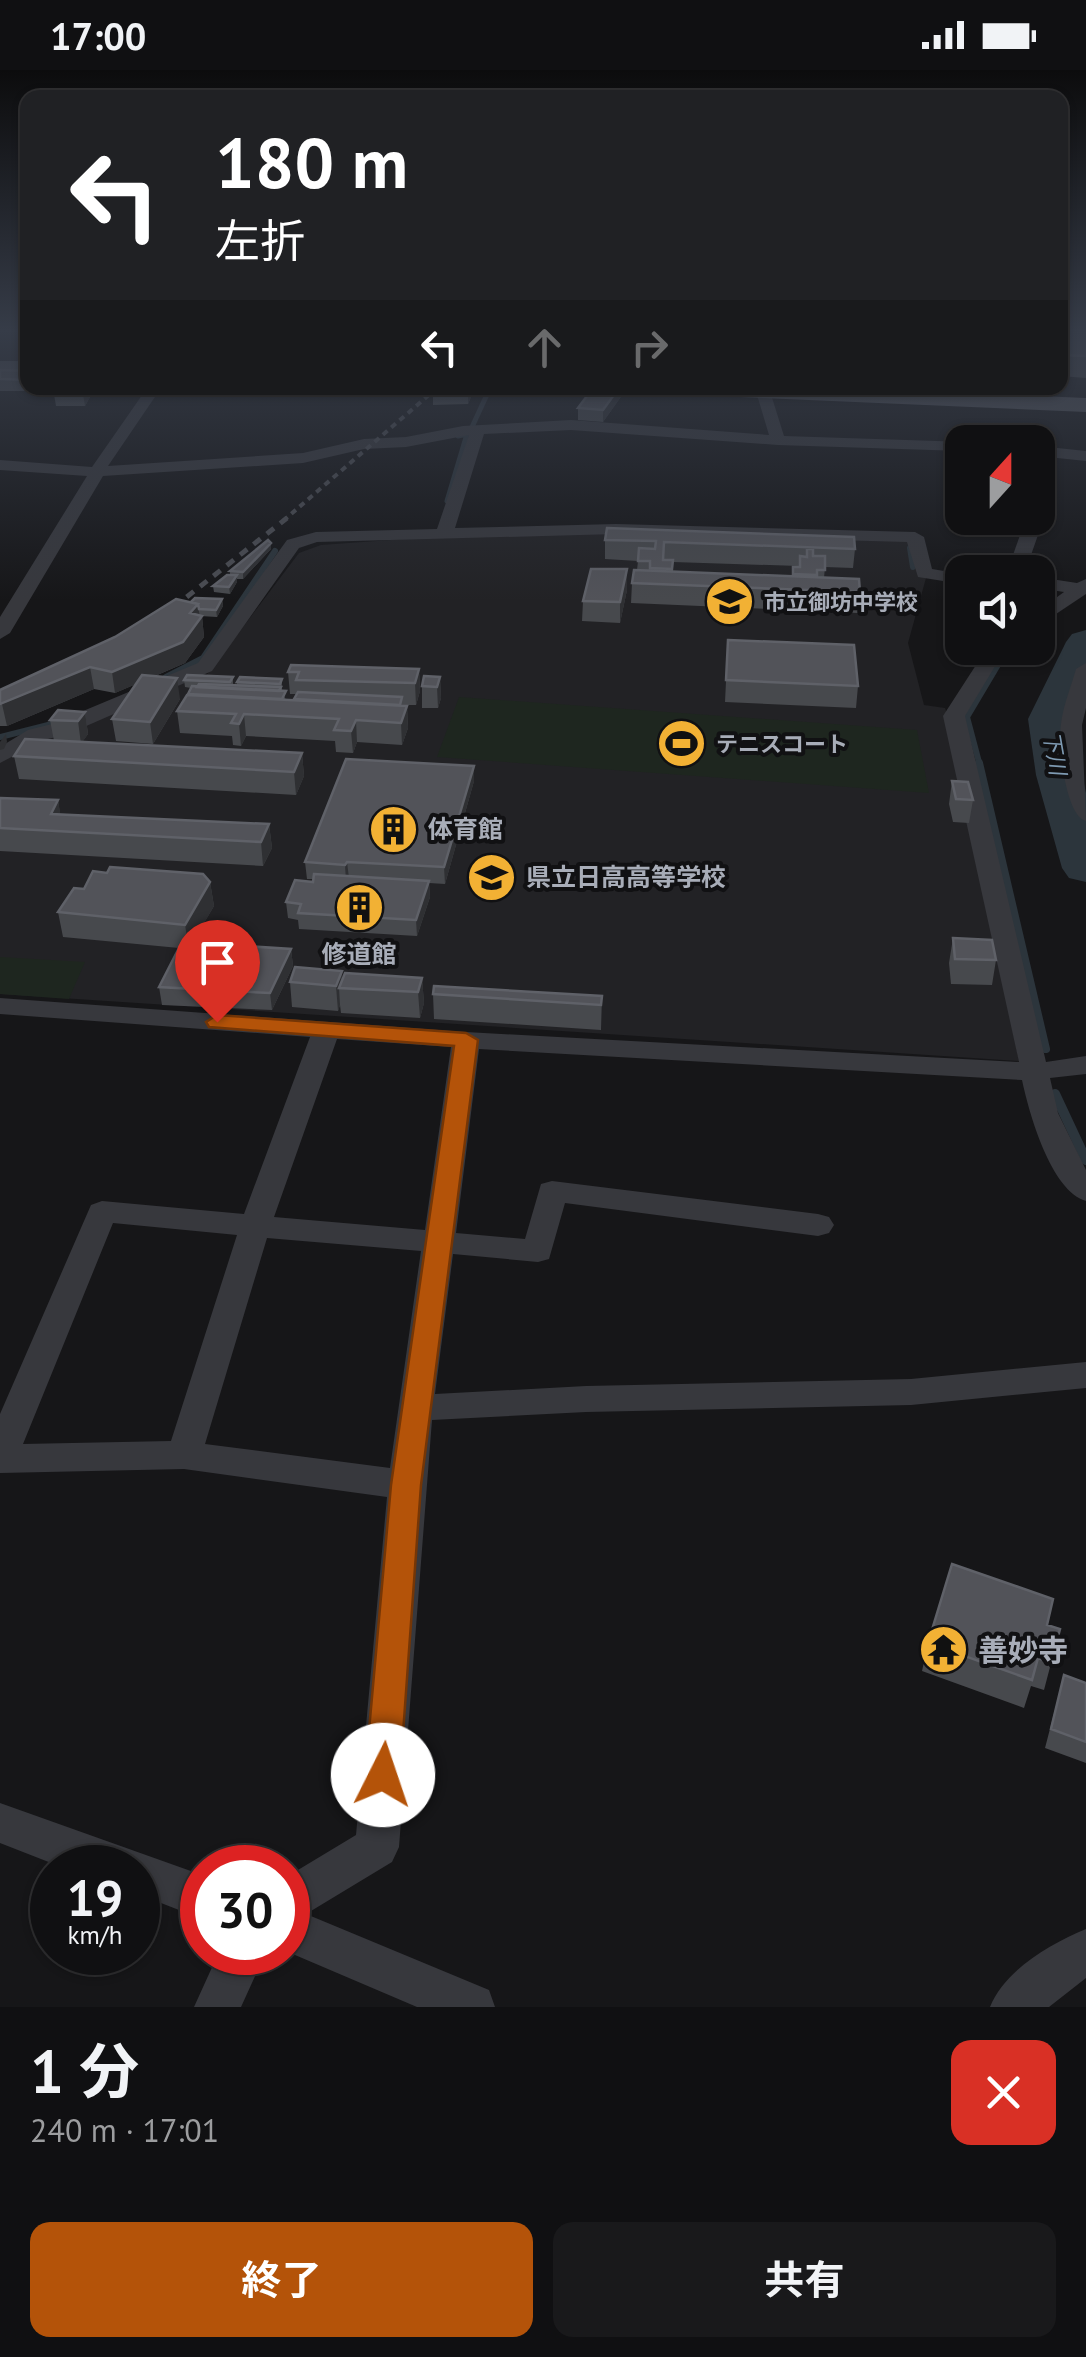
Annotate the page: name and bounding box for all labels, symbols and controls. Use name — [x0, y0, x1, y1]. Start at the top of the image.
text: 17:00 — [50, 11, 146, 60]
text: 180 m — [215, 117, 408, 207]
icon: left — [50, 130, 180, 260]
text: 左折 — [215, 211, 305, 269]
icon: left — [412, 320, 467, 375]
icon: ahead — [517, 320, 572, 375]
icon: right — [622, 320, 677, 375]
north arrow — [945, 425, 1055, 535]
map controls — [945, 425, 1055, 665]
button: sound — [945, 555, 1055, 665]
school or university icon: 市立御坊中学校 — [703, 576, 755, 628]
place label: 市立御坊中学校 — [764, 588, 918, 616]
sports icon: テニスコート — [655, 718, 707, 770]
water label: 下川 — [1037, 729, 1073, 779]
place label: テニスコート — [716, 730, 848, 758]
building icon: 体育館 — [367, 803, 419, 855]
place label: 体育館 — [428, 813, 503, 845]
school or university icon: 県立日高高等学校 — [465, 851, 517, 903]
place label: 県立日高高等学校 — [526, 861, 726, 893]
building icon: 修道館 — [333, 882, 385, 934]
pin — [175, 920, 260, 1023]
icon: arrive — [190, 935, 245, 990]
place label: 修道館 — [321, 938, 397, 970]
temple icon: 善妙寺 — [917, 1623, 969, 1675]
place label: 善妙寺 — [978, 1630, 1068, 1669]
position arrow — [331, 1723, 435, 1827]
speed limit sign: 30 — [180, 1845, 310, 1975]
text: 19 — [67, 1865, 123, 1930]
text: km/h — [68, 1919, 122, 1951]
text: 1 分 — [30, 2032, 139, 2110]
button: close — [951, 2040, 1056, 2145]
text: 240 m · 17:01 — [30, 2109, 219, 2151]
button: 終了 — [30, 2222, 533, 2337]
button: 共有 — [553, 2222, 1056, 2337]

